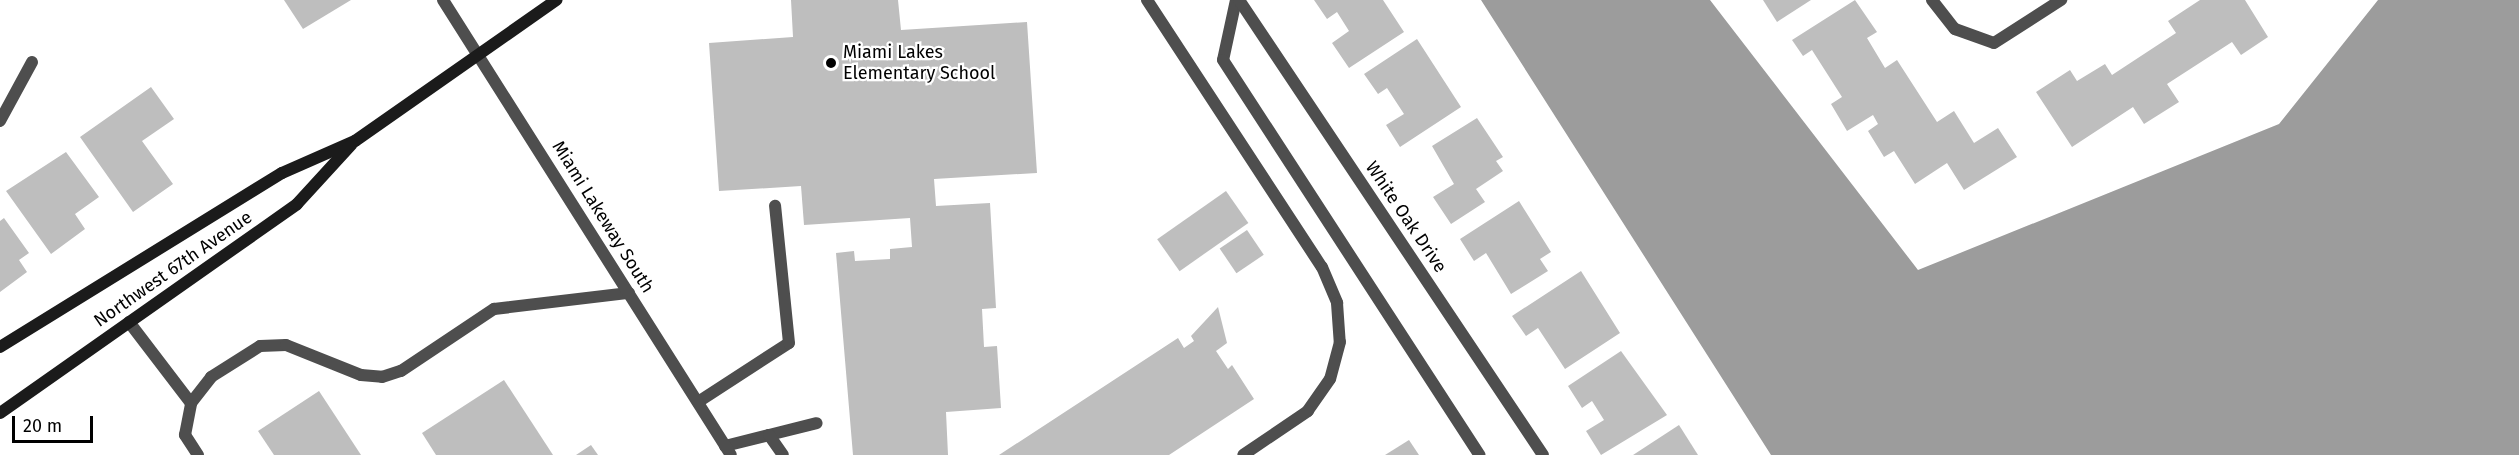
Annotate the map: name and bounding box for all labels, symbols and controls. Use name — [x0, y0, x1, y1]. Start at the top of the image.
place label: Miami Lakes Elementary School — [843, 42, 995, 84]
marker: Miami Lakes Elementary School — [824, 56, 838, 70]
street label: Miami Lakeway South — [547, 137, 659, 297]
street label: White Oak Drive — [1361, 157, 1451, 277]
street label: Northwest 67th Avenue — [90, 206, 256, 332]
scale bar — [15, 404, 96, 442]
text: 20 m — [23, 415, 62, 437]

